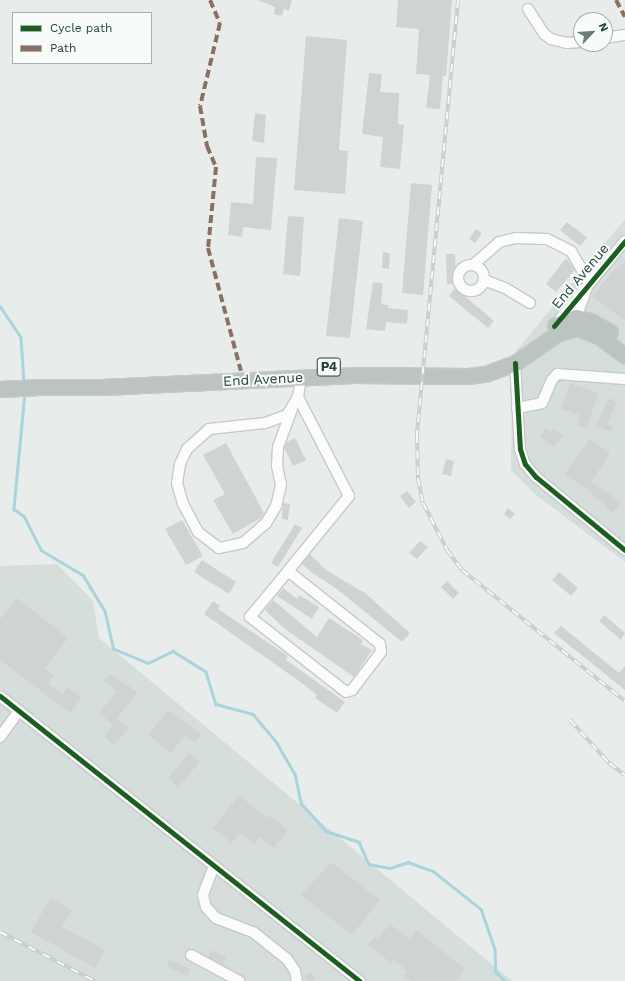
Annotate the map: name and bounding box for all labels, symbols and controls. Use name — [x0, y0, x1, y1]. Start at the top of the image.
legend — [12, 12, 152, 64]
north arrow — [573, 12, 613, 52]
text: Cycle path — [50, 21, 112, 35]
text: N — [596, 21, 611, 34]
text: Path — [50, 41, 76, 55]
street label: End Avenue — [548, 240, 612, 312]
road number: P4 — [316, 356, 342, 378]
street label: End Avenue — [222, 369, 304, 389]

